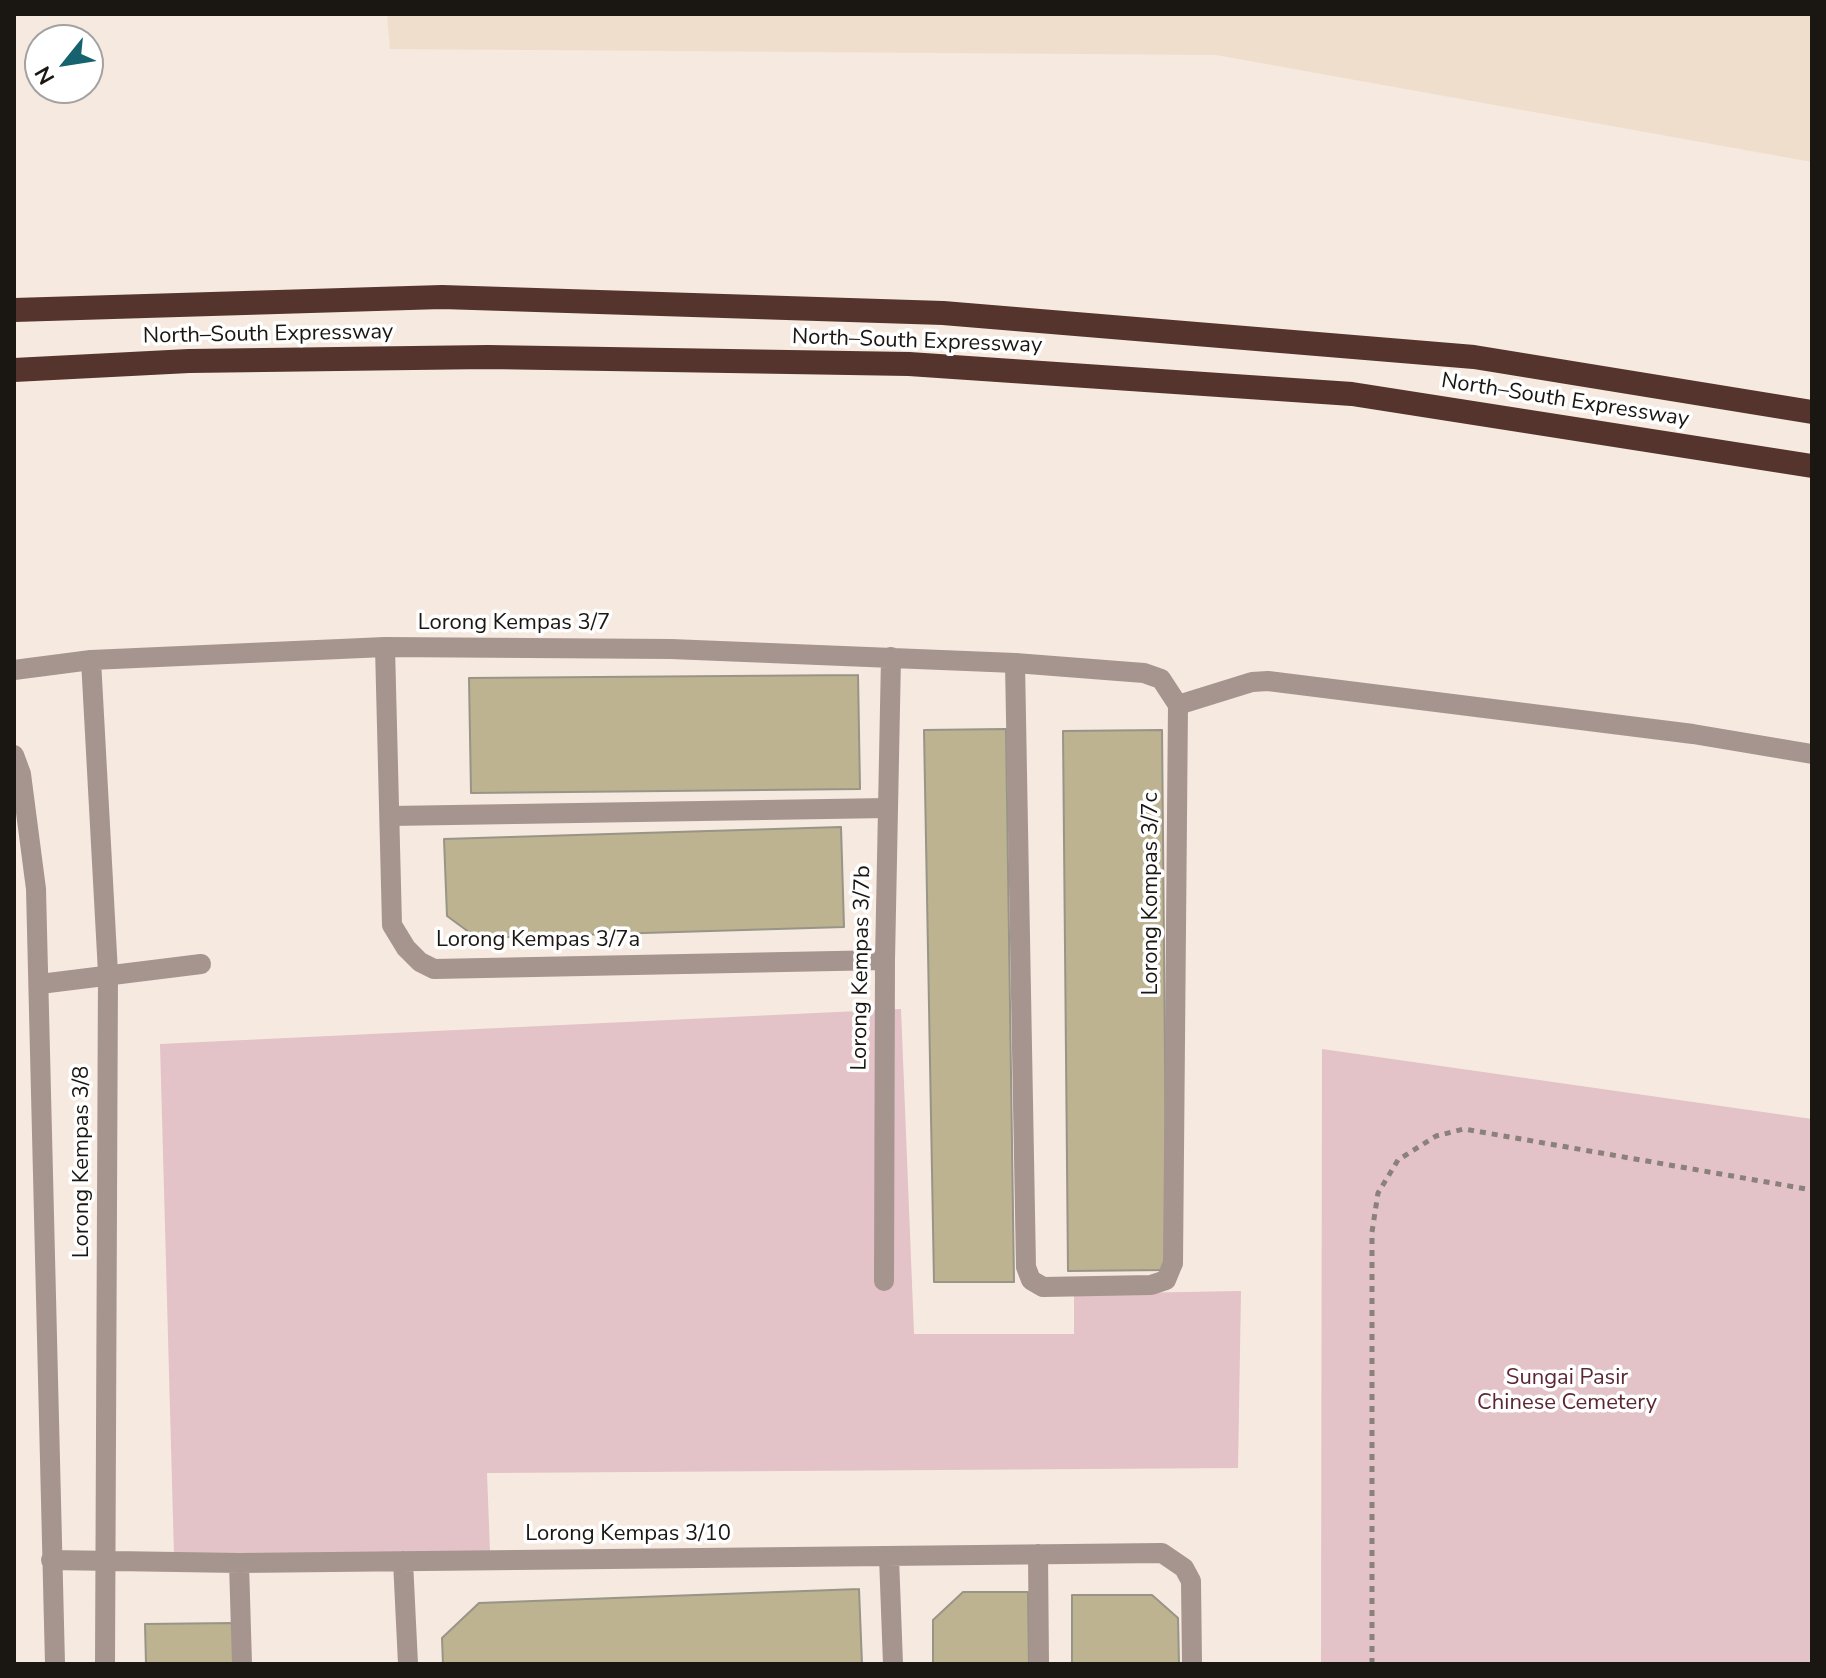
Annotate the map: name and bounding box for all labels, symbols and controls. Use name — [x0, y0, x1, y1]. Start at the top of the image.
north arrow — [24, 24, 104, 104]
text: N — [28, 60, 62, 90]
street label: North–South Expressway — [143, 320, 393, 350]
street label: North–South Expressway — [791, 324, 1043, 360]
street label: North–South Expressway — [1439, 368, 1691, 434]
street label: Lorong Kempas 3/7 — [418, 611, 610, 637]
street label: Lorong Kompas 3/7c — [1139, 792, 1165, 996]
street label: Lorong Kempas 3/7b — [847, 865, 877, 1071]
street label: Lorong Kempas 3/7a — [436, 928, 640, 954]
street label: Lorong Kempas 3/8 — [70, 1066, 96, 1258]
park label: Sungai Pasir Chinese Cemetery — [1477, 1366, 1657, 1418]
street label: Lorong Kempas 3/10 — [525, 1522, 731, 1548]

